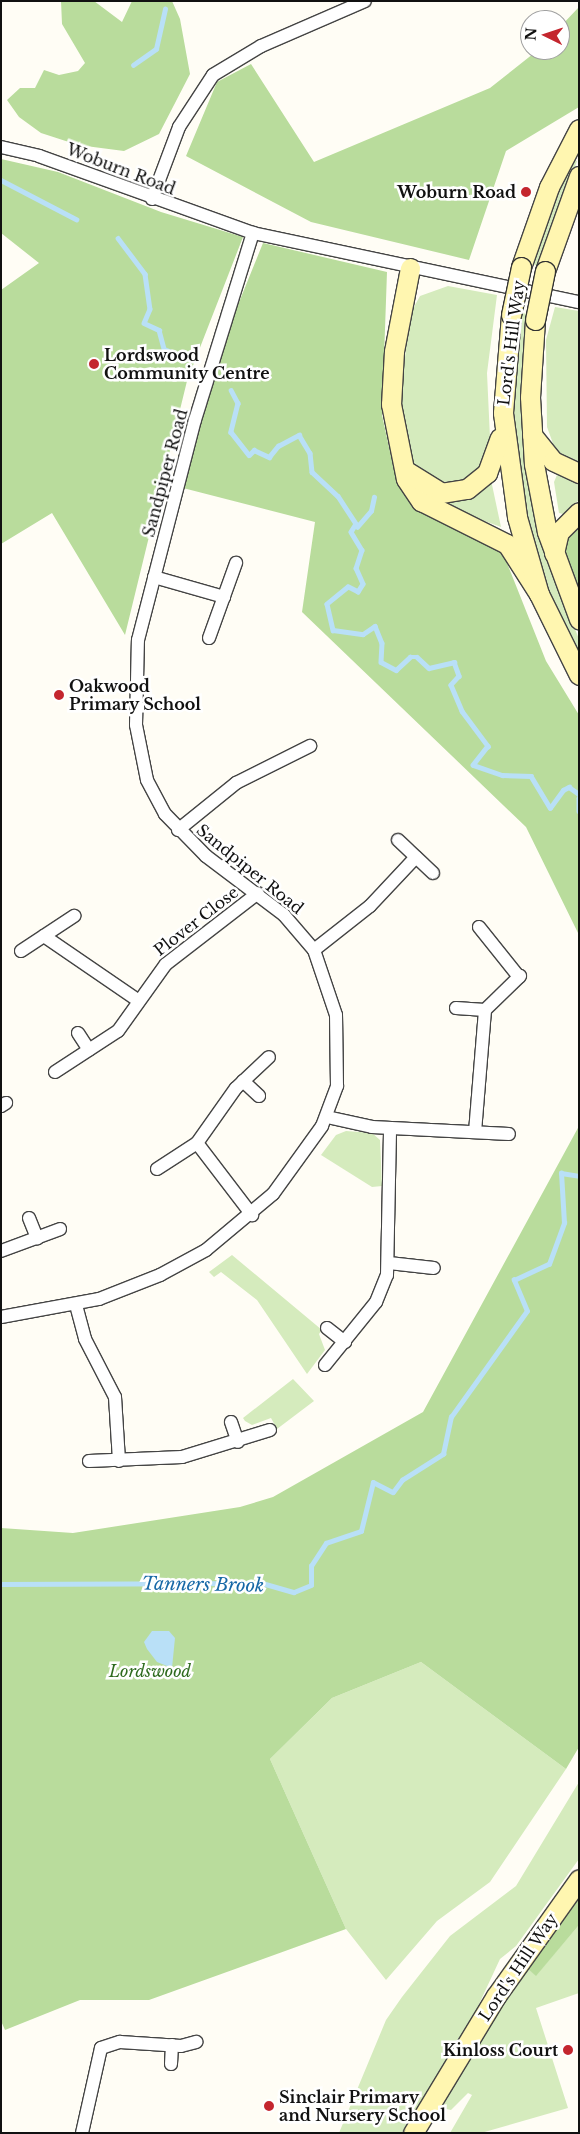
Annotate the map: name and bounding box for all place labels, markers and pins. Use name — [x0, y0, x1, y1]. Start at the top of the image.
place label: Woburn Road — [397, 182, 516, 202]
marker: Woburn Road — [520, 186, 532, 198]
place label: Lordswood Community Centre — [104, 345, 270, 383]
marker: Lordswood Community Centre — [88, 358, 100, 370]
place label: Oakwood Primary School — [69, 676, 202, 714]
marker: Oakwood Primary School — [53, 689, 65, 701]
place label: Kinloss Court — [443, 2040, 558, 2060]
marker: Kinloss Court — [562, 2044, 574, 2056]
place label: Sinclair Primary and Nursery School — [279, 2087, 446, 2125]
marker: Sinclair Primary and Nursery School — [263, 2100, 275, 2112]

